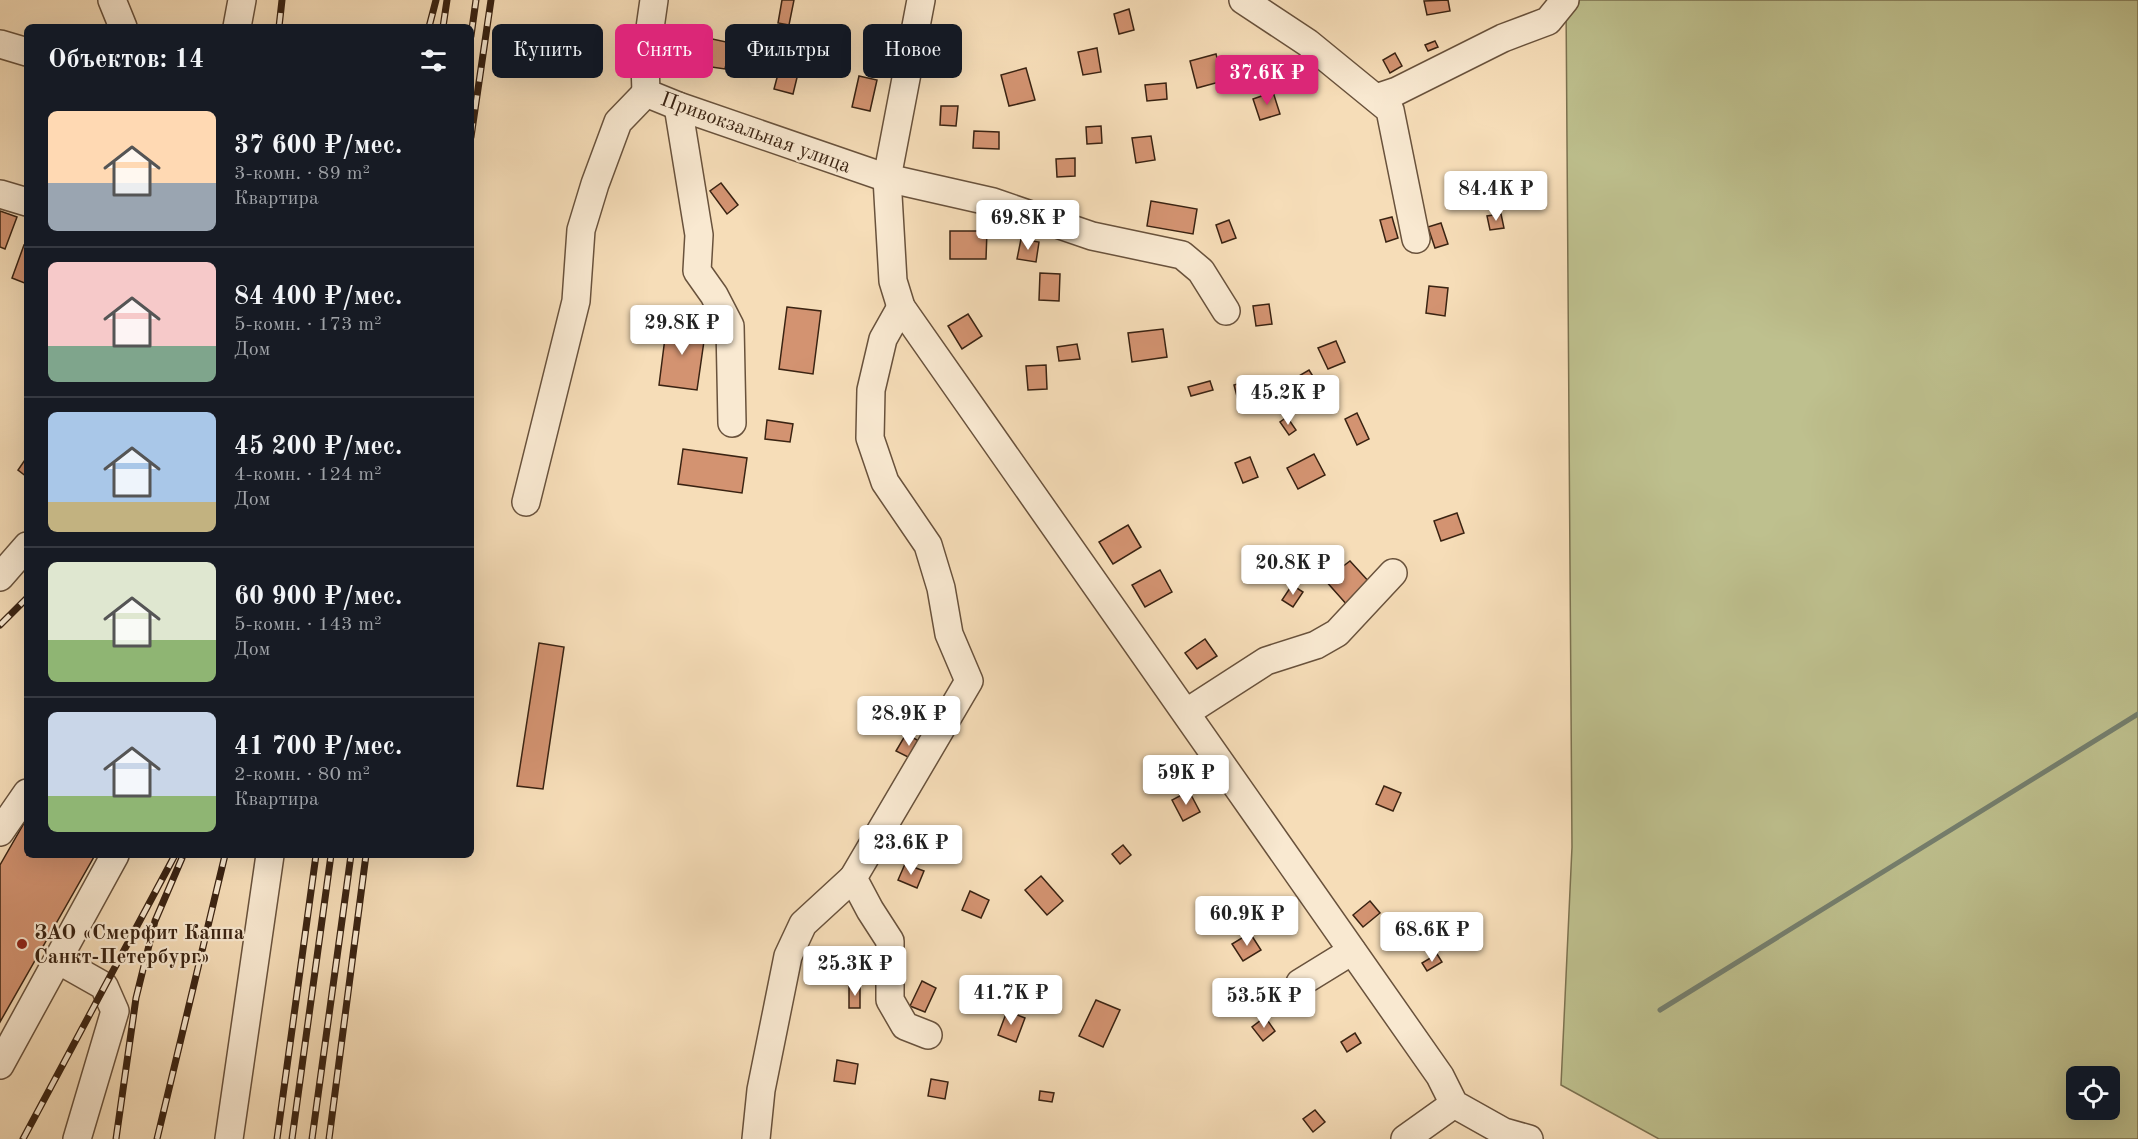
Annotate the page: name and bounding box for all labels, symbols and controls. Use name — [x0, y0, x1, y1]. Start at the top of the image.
chip: Купить — [492, 24, 603, 78]
chip: Снять — [615, 24, 713, 78]
chip: Фильтры — [725, 24, 851, 78]
chip: Новое — [863, 24, 962, 78]
icon: filters — [417, 44, 450, 77]
text: Объектов: 14 — [48, 47, 204, 73]
pin: 37.6K ₽ — [1212, 55, 1322, 106]
text: 37.6K ₽ — [1229, 64, 1305, 84]
street label: Привокзальная улица — [657, 89, 853, 178]
text: 37 600 ₽/мес. — [234, 133, 402, 159]
icon: home — [96, 135, 168, 207]
text: 3-комн. · 89 m² — [234, 164, 370, 184]
pin: 84.4K ₽ — [1441, 171, 1551, 222]
text: 84.4K ₽ — [1458, 180, 1534, 200]
text: Квартира — [234, 189, 319, 209]
pin: 69.8K ₽ — [973, 200, 1083, 251]
text: 69.8K ₽ — [990, 209, 1066, 229]
text: 84 400 ₽/мес. — [234, 284, 402, 310]
icon: home — [96, 286, 168, 358]
pin: 29.8K ₽ — [627, 305, 737, 356]
text: 29.8K ₽ — [644, 314, 720, 334]
text: 5-комн. · 173 m² — [234, 315, 382, 335]
text: Дом — [234, 340, 270, 360]
pin: 45.2K ₽ — [1233, 375, 1343, 426]
text: 45.2K ₽ — [1250, 384, 1326, 404]
text: 45 200 ₽/мес. — [234, 434, 402, 460]
icon: home — [96, 436, 168, 508]
text: 4-комн. · 124 m² — [234, 465, 382, 485]
text: Дом — [234, 490, 270, 510]
pin: 20.8K ₽ — [1238, 545, 1348, 596]
text: 20.8K ₽ — [1255, 554, 1331, 574]
text: 60 900 ₽/мес. — [234, 584, 402, 610]
icon: home — [96, 586, 168, 658]
text: 5-комн. · 143 m² — [234, 615, 382, 635]
text: Дом — [234, 640, 270, 660]
pin: 28.9K ₽ — [854, 696, 964, 747]
text: 28.9K ₽ — [871, 705, 947, 725]
text: 41 700 ₽/мес. — [234, 734, 402, 760]
icon: home — [96, 736, 168, 808]
pin: 59K ₽ — [1144, 755, 1228, 806]
text: 59K ₽ — [1157, 764, 1215, 784]
text: 2-комн. · 80 m² — [234, 765, 370, 785]
text: Квартира — [234, 790, 319, 810]
pin: 23.6K ₽ — [856, 825, 966, 876]
text: 23.6K ₽ — [873, 834, 949, 854]
pin: 60.9K ₽ — [1192, 896, 1302, 947]
text: 60.9K ₽ — [1209, 905, 1285, 925]
pin: 68.6K ₽ — [1377, 912, 1487, 963]
text: 68.6K ₽ — [1394, 921, 1470, 941]
place label: ЗАО «Смерфит Каппа Санкт-Петербург» — [34, 923, 245, 968]
marker: ЗАО «Смерфит Каппа Санкт-Петербург» — [15, 937, 29, 951]
pin: 25.3K ₽ — [800, 946, 910, 997]
text: 25.3K ₽ — [817, 955, 893, 975]
pin: 41.7K ₽ — [956, 975, 1066, 1026]
pin: 53.5K ₽ — [1209, 978, 1319, 1029]
text: 41.7K ₽ — [973, 984, 1049, 1004]
text: 53.5K ₽ — [1226, 987, 1302, 1007]
map controls — [2066, 1066, 2120, 1120]
button: locate — [2066, 1066, 2120, 1120]

